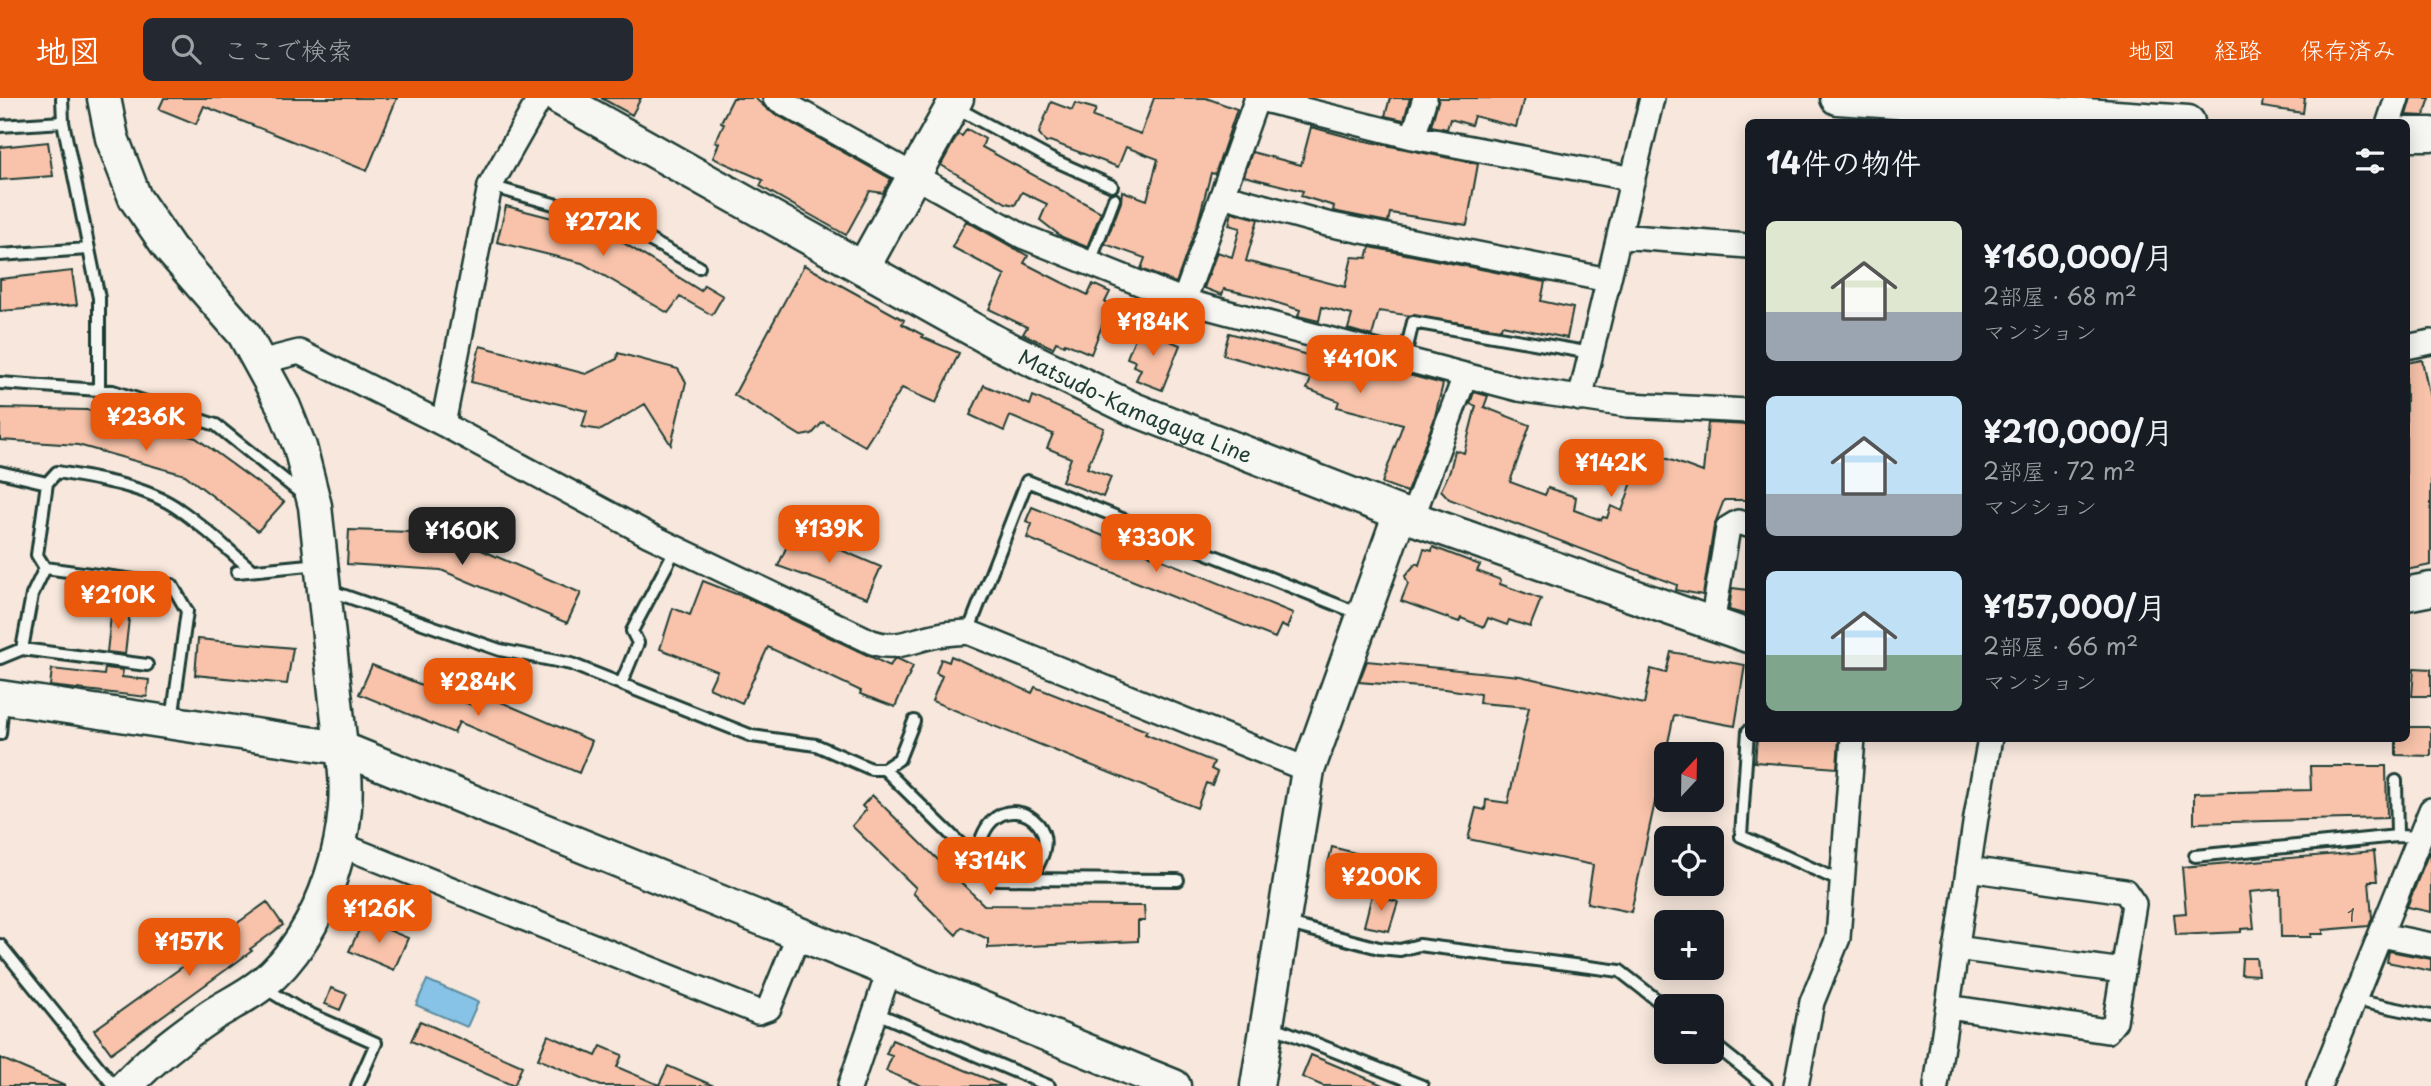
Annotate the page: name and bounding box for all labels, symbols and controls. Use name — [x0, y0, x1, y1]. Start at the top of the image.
search box — [143, 18, 633, 81]
text: 地図 — [35, 24, 101, 74]
icon: search — [167, 30, 205, 68]
text: ここで検索 — [223, 30, 353, 69]
text: 地図 — [2128, 31, 2176, 67]
text: 経路 — [2214, 31, 2262, 67]
text: 保存済み — [2300, 31, 2396, 67]
text: 14件の物件 — [1766, 139, 1921, 184]
icon: filters — [2351, 142, 2389, 180]
pin: ¥272K — [554, 198, 652, 258]
text: ¥272K — [565, 203, 641, 238]
text: ¥160,000/月 — [1983, 233, 2174, 278]
icon: home — [1822, 249, 1906, 333]
text: 2部屋 · 68 m² — [1983, 278, 2137, 313]
pin: ¥184K — [1104, 299, 1202, 358]
text: ¥184K — [1117, 303, 1189, 338]
text: マンション — [1983, 313, 2097, 348]
pin: ¥410K — [1311, 336, 1409, 395]
street label: Matsudo-Kamagaya Line — [1013, 340, 1257, 470]
text: ¥410K — [1322, 340, 1398, 375]
pin: ¥236K — [97, 394, 195, 453]
text: ¥236K — [107, 398, 185, 433]
text: ¥210,000/月 — [1983, 408, 2173, 453]
icon: home — [1822, 424, 1906, 508]
pin: ¥142K — [1562, 440, 1660, 499]
text: ¥142K — [1575, 444, 1647, 479]
text: 2部屋 · 72 m² — [1983, 453, 2136, 488]
text: マンション — [1983, 488, 2097, 523]
pin: ¥139K — [780, 505, 878, 565]
pin: ¥160K — [413, 508, 511, 567]
text: ¥139K — [794, 510, 864, 545]
text: ¥160K — [425, 512, 499, 547]
pin: ¥330K — [1107, 514, 1205, 574]
text: ¥330K — [1117, 519, 1195, 554]
pin: ¥210K — [69, 572, 167, 631]
text: ¥210K — [80, 576, 156, 611]
text: ¥157,000/月 — [1983, 583, 2166, 628]
icon: home — [1822, 599, 1906, 683]
text: 2部屋 · 66 m² — [1983, 628, 2138, 663]
pin: ¥284K — [429, 658, 527, 718]
text: ¥284K — [440, 663, 516, 698]
text: マンション — [1983, 663, 2097, 698]
north arrow — [1654, 742, 1724, 812]
map controls — [1654, 742, 1724, 1064]
button: locate — [1654, 826, 1724, 896]
pin: ¥314K — [941, 838, 1039, 897]
text: ¥314K — [954, 842, 1026, 877]
pin: ¥200K — [1332, 854, 1430, 913]
text: ¥200K — [1341, 858, 1421, 893]
pin: ¥126K — [330, 886, 428, 945]
text: ¥126K — [343, 890, 415, 925]
house number: 1 — [2347, 901, 2355, 928]
button: + — [1654, 910, 1724, 980]
pin: ¥157K — [140, 918, 238, 978]
text: ¥157K — [154, 923, 224, 958]
button: − — [1654, 994, 1724, 1064]

